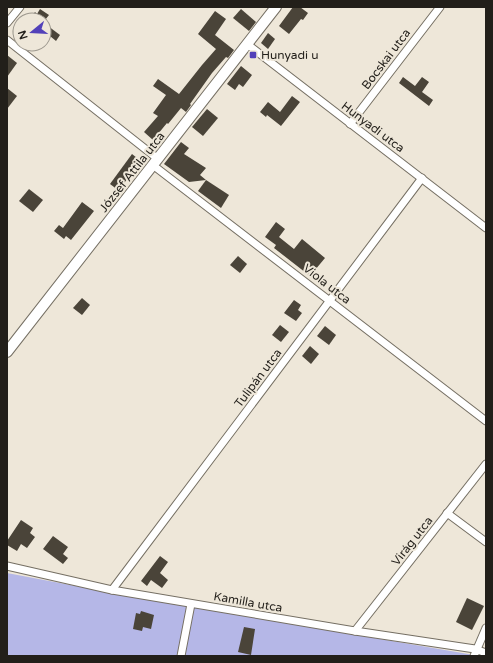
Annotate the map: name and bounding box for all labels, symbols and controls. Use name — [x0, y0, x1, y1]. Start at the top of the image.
north arrow — [12, 12, 52, 52]
street label: Bocskai utca — [359, 26, 413, 92]
text: N — [15, 29, 31, 41]
place label: Hunyadi u — [261, 48, 319, 62]
marker: Hunyadi u — [248, 50, 258, 60]
street label: Hunyadi utca — [339, 99, 407, 155]
street label: József Attila utca — [96, 129, 168, 215]
street label: Viola utca — [301, 261, 353, 307]
street label: Tulipán utca — [231, 346, 285, 410]
street label: Virág utca — [389, 514, 435, 568]
street label: Kamilla utca — [213, 589, 283, 615]

